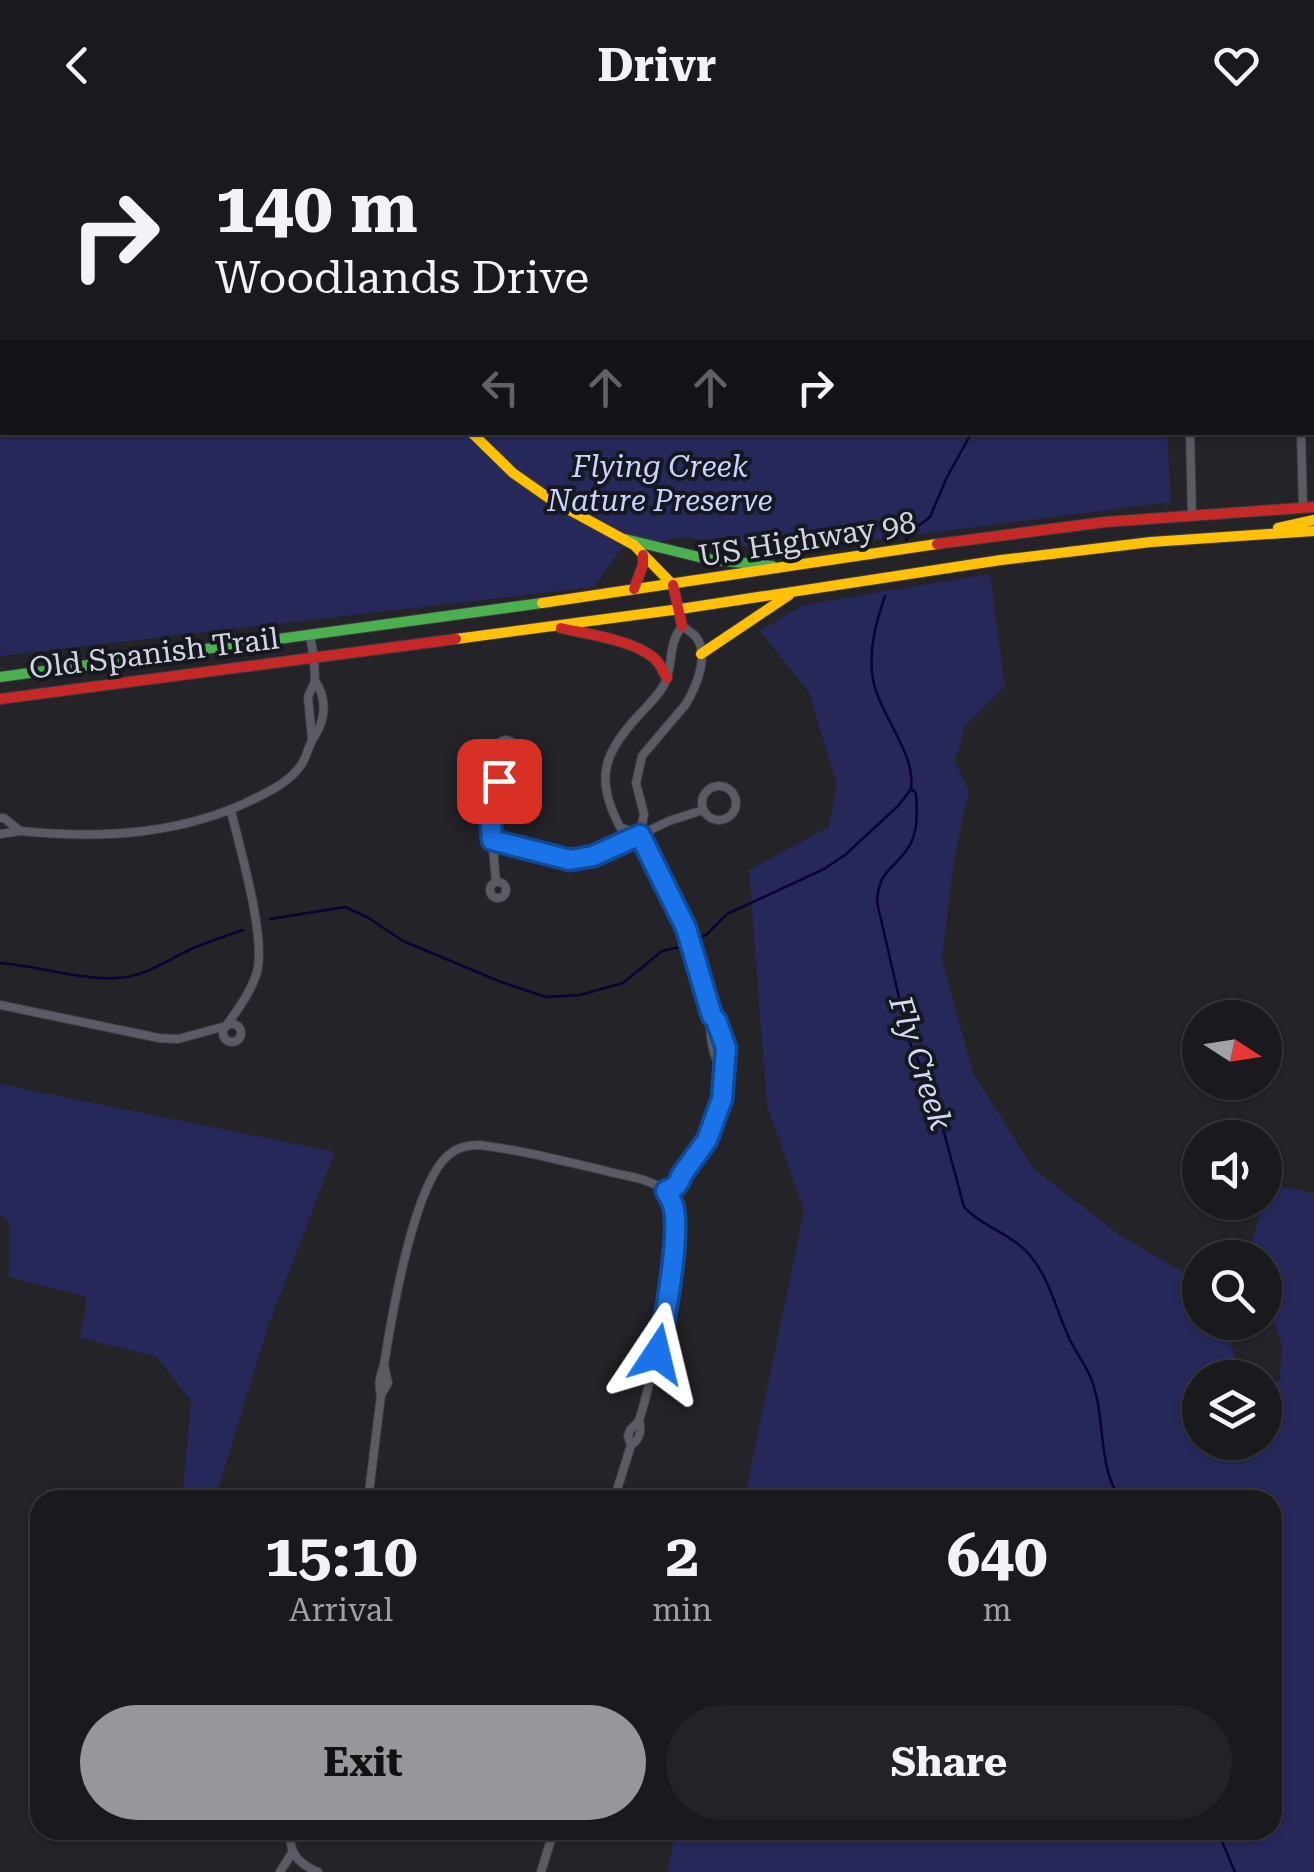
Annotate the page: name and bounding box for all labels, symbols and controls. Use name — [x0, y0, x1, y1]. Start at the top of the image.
icon: back — [50, 38, 105, 93]
icon: heart — [1209, 38, 1264, 93]
text: Drivr — [598, 39, 716, 92]
text: 140 m — [215, 167, 418, 249]
icon: right — [50, 170, 180, 300]
text: Woodlands Drive — [215, 251, 589, 304]
icon: left — [473, 360, 528, 415]
icon: ahead — [578, 360, 633, 415]
icon: ahead — [683, 360, 738, 415]
icon: right — [788, 360, 843, 415]
park label: Flying Creek Nature Preserve — [546, 449, 773, 518]
street label: US Highway 98 — [696, 505, 918, 573]
street label: Old Spanish Trail — [27, 620, 281, 686]
pin — [457, 739, 542, 824]
icon: arrive — [472, 754, 527, 809]
water label: Fly Creek — [881, 990, 961, 1135]
north arrow — [1182, 1000, 1282, 1100]
map controls — [1182, 1000, 1282, 1460]
button: sound — [1182, 1120, 1282, 1220]
button: search — [1182, 1240, 1282, 1340]
position arrow — [605, 1302, 709, 1406]
button: layers — [1182, 1360, 1282, 1460]
text: 15:10 — [264, 1520, 418, 1591]
text: 2 — [665, 1520, 699, 1591]
text: 640 — [947, 1520, 1048, 1591]
text: Arrival — [289, 1591, 393, 1629]
text: min — [652, 1591, 712, 1629]
text: m — [983, 1591, 1012, 1629]
button: Exit — [80, 1705, 646, 1820]
button: Share — [666, 1705, 1232, 1820]

